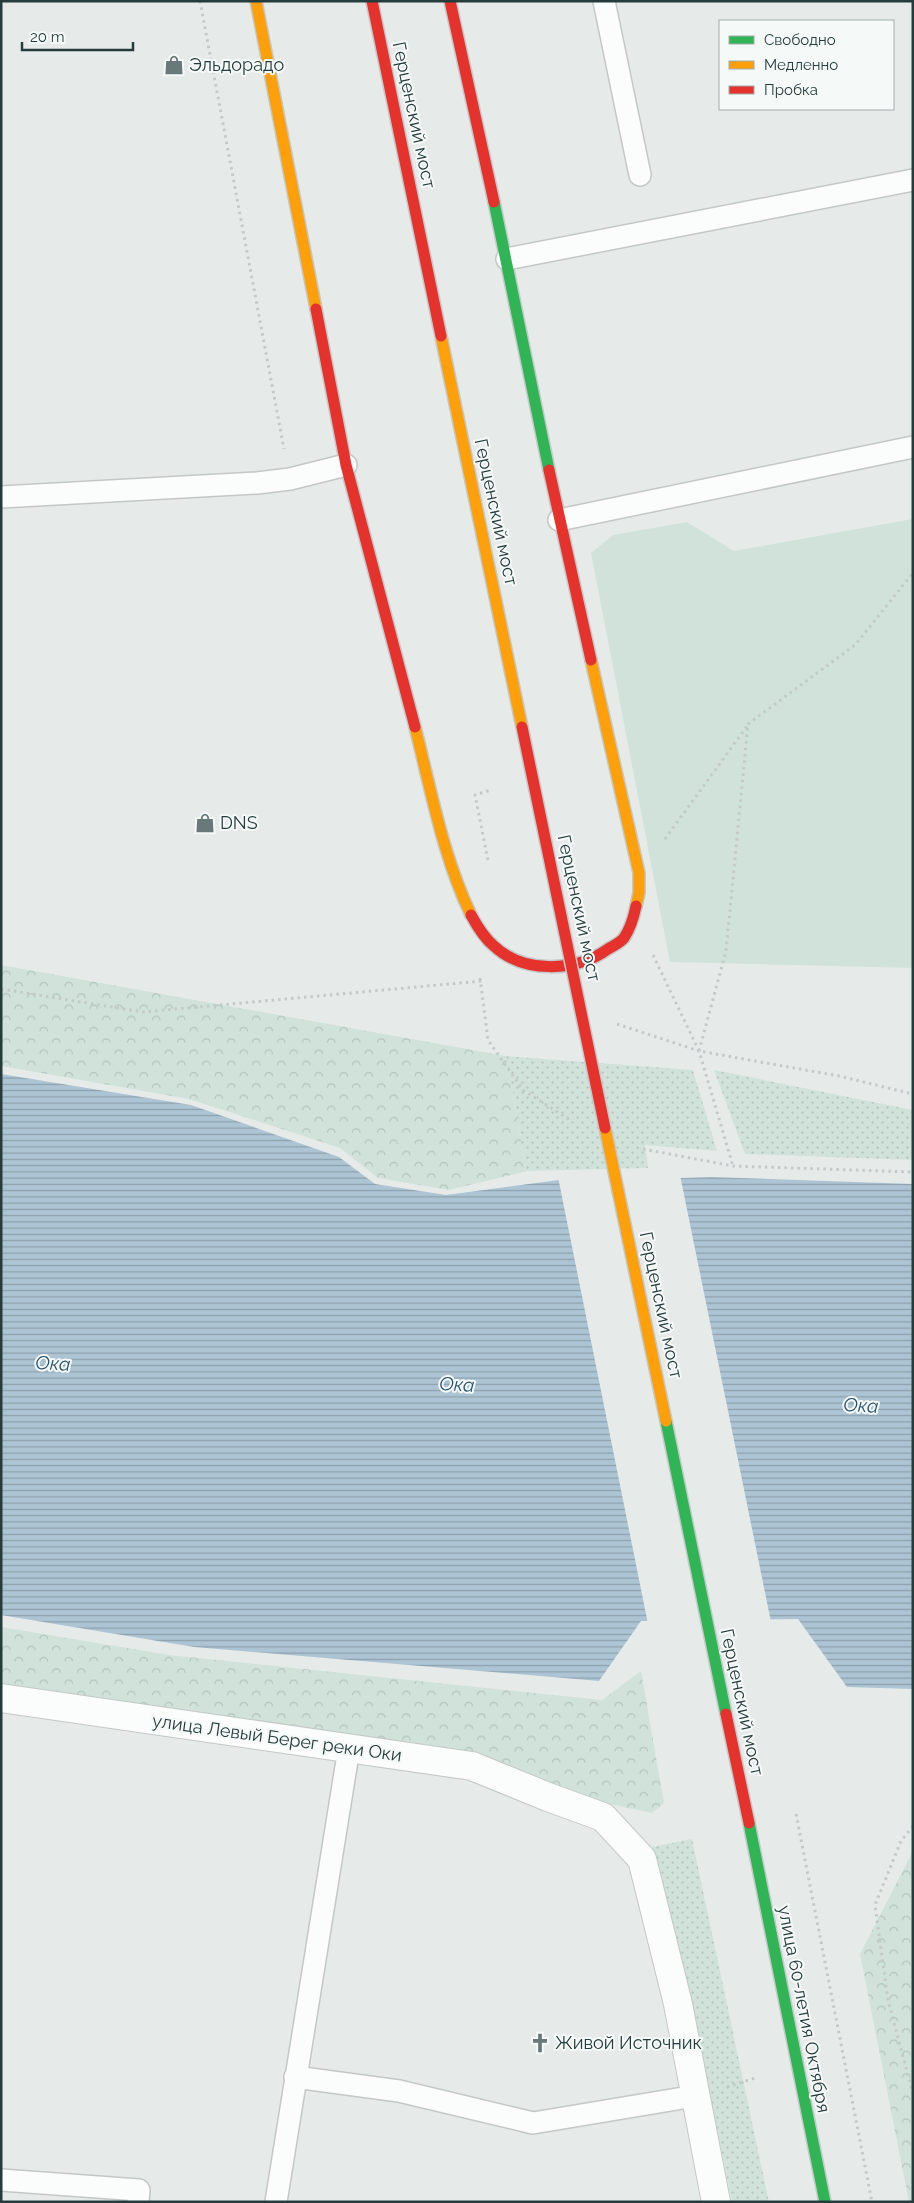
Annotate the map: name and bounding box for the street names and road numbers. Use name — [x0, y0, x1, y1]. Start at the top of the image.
street label: Герценский мост — [389, 40, 440, 191]
street label: Герценский мост — [471, 437, 522, 588]
street label: Герценский мост — [554, 833, 605, 984]
street label: Герценский мост — [636, 1230, 687, 1381]
street label: Герценский мост — [717, 1627, 768, 1778]
street label: улица Левый Берег реки Оки — [151, 1710, 403, 1765]
street label: улица 60-летия Октября — [774, 1903, 835, 2114]

